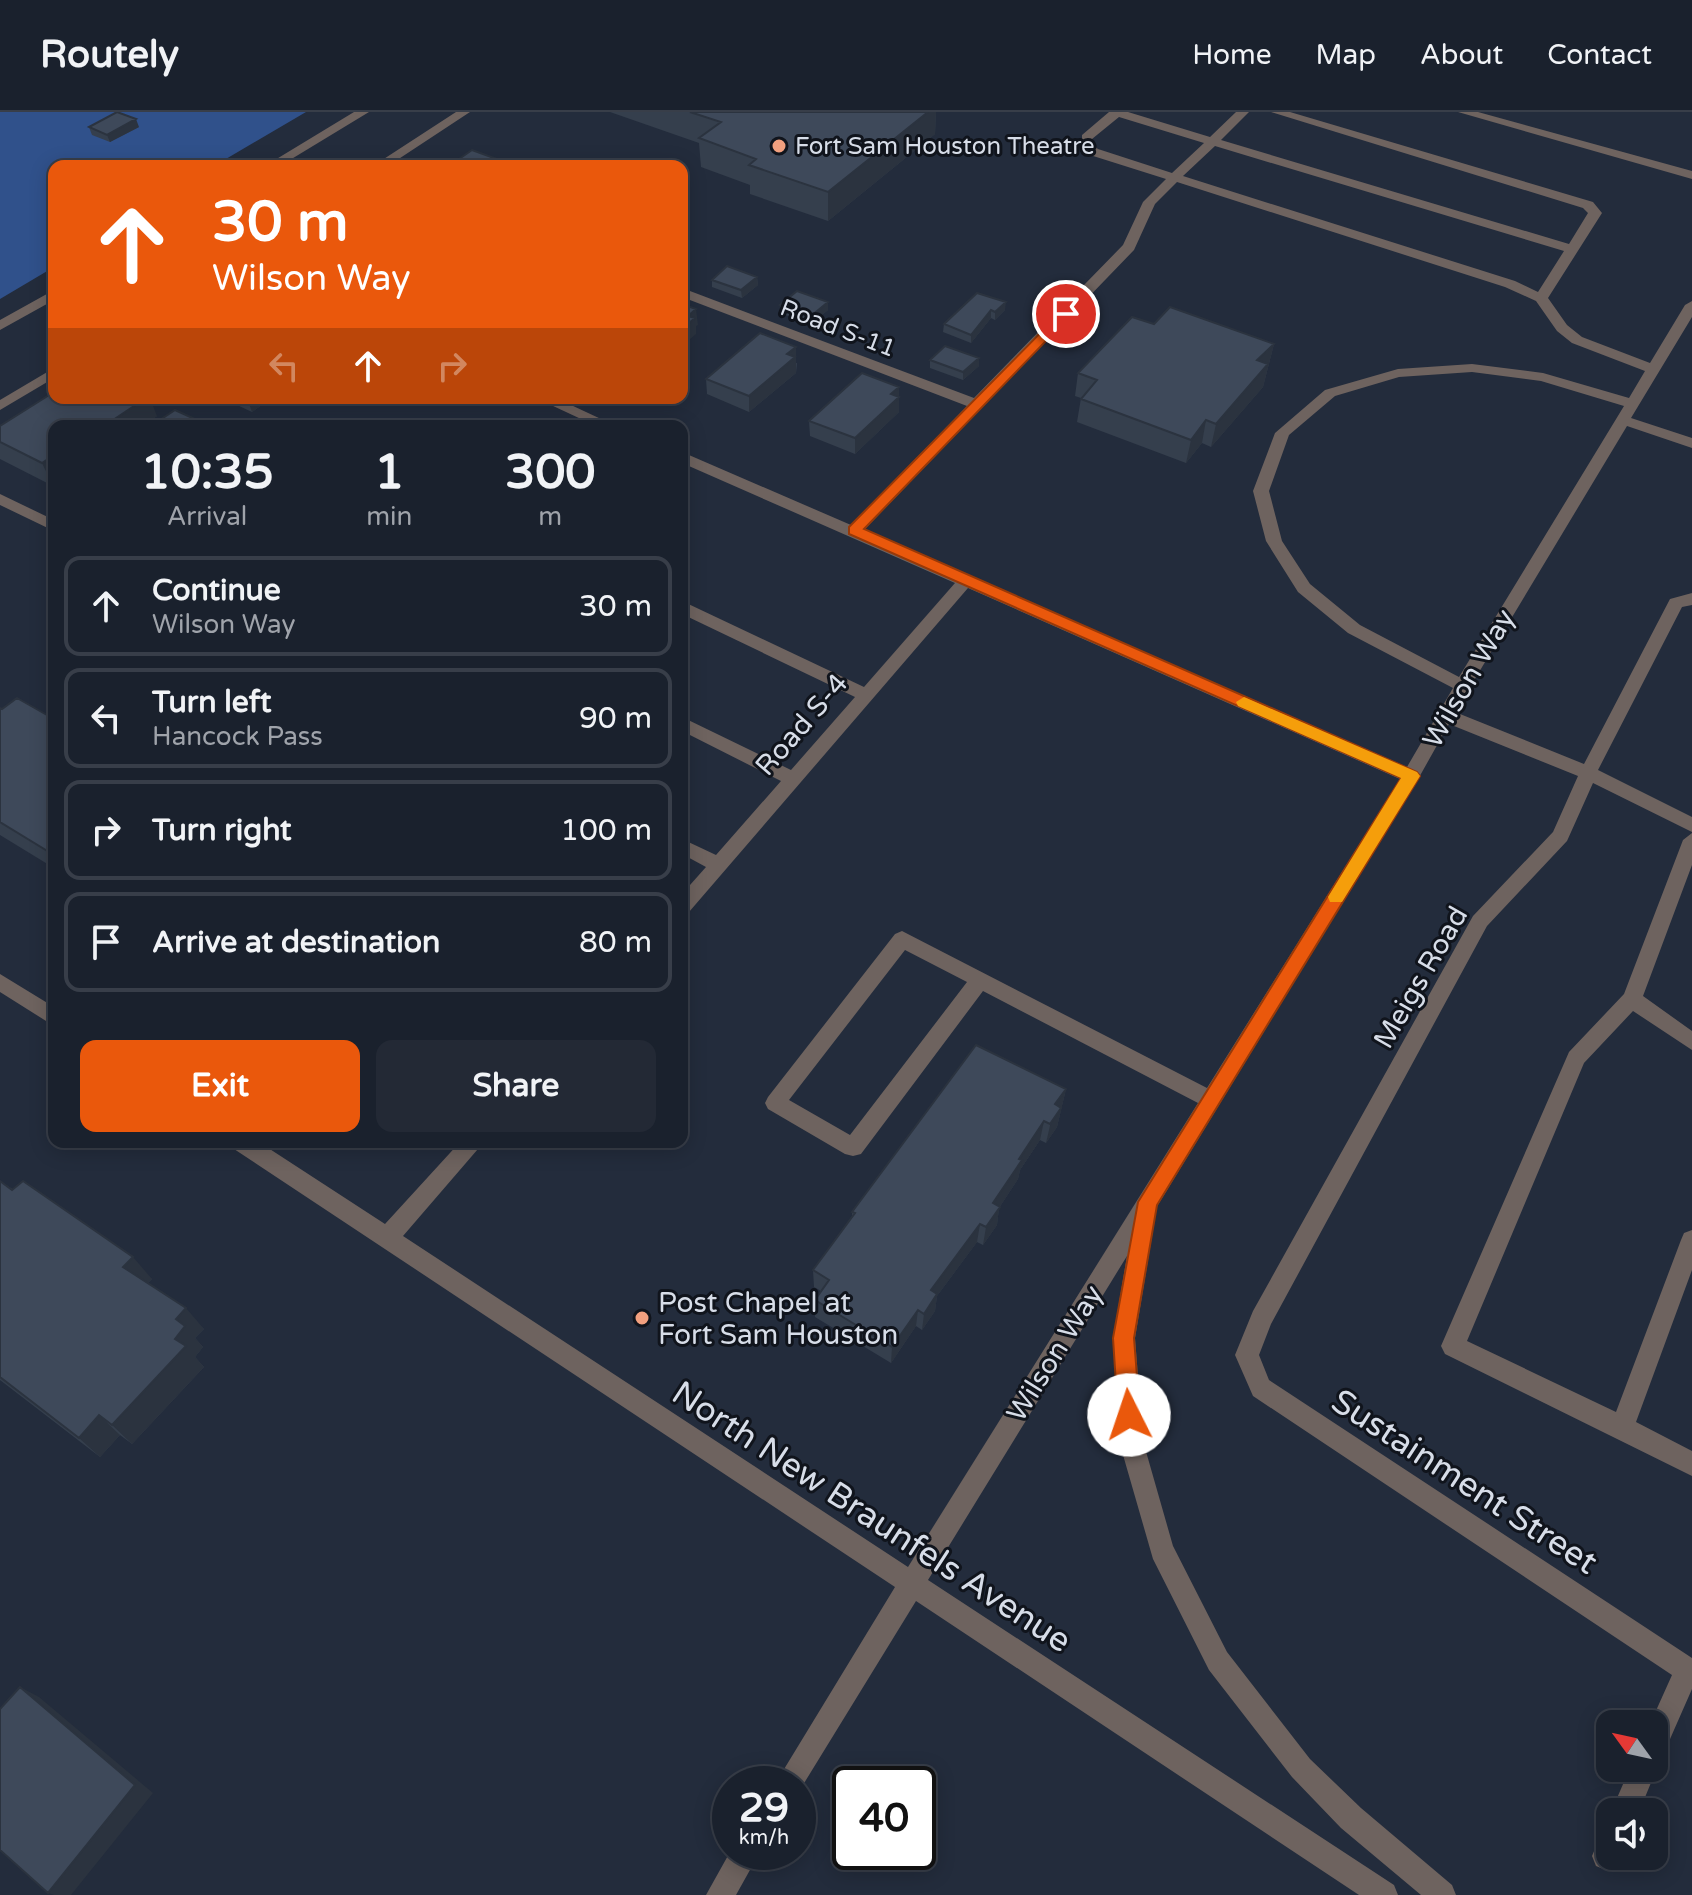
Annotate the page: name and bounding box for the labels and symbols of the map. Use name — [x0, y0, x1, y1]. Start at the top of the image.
place label: Fort Sam Houston Theatre — [795, 132, 1095, 161]
marker: Fort Sam Houston Theatre — [770, 137, 788, 155]
pin — [1032, 280, 1100, 348]
street label: Road S-11 — [776, 293, 900, 364]
street label: Wilson Way — [1416, 603, 1522, 754]
street label: Road S-4 — [748, 667, 855, 783]
street label: Meigs Road — [1367, 900, 1475, 1055]
street label: Wilson Way — [999, 1279, 1110, 1428]
place label: Post Chapel at Fort Sam Houston — [658, 1286, 898, 1352]
marker: Post Chapel at Fort Sam Houston — [633, 1309, 651, 1327]
street label: North New Braunfels Avenue — [664, 1373, 1078, 1662]
position arrow — [1087, 1373, 1171, 1457]
street label: Sustainment Street — [1324, 1381, 1605, 1583]
north arrow — [1596, 1710, 1668, 1782]
speed limit sign: 40 — [832, 1766, 936, 1870]

